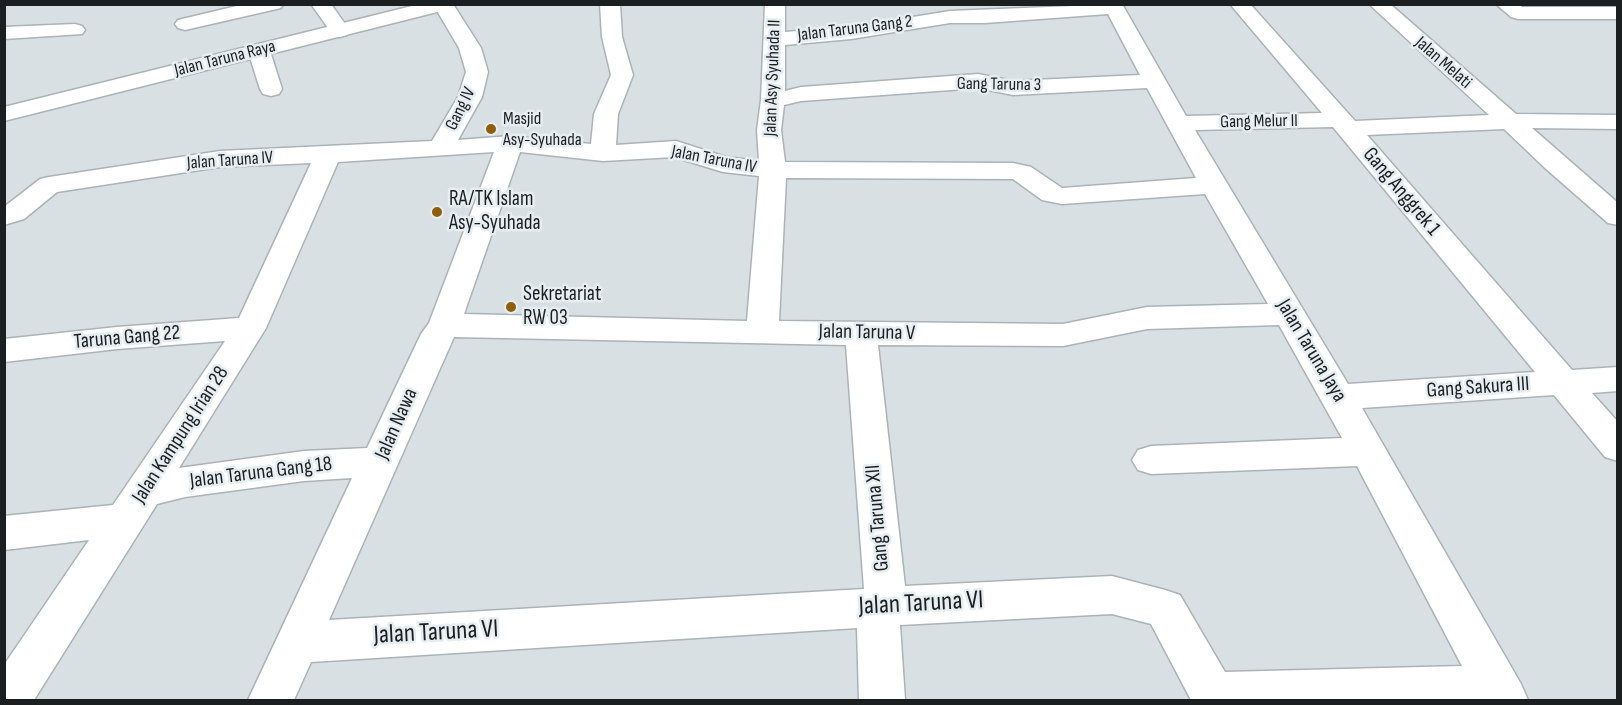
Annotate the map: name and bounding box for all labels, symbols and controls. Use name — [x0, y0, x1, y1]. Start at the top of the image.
street label: Jalan Taruna Gang 2 — [796, 11, 914, 47]
street label: Jalan Asy Syuhada II — [760, 19, 786, 137]
street label: Jalan Melati — [1410, 32, 1476, 94]
street label: Jalan Taruna Raya — [172, 36, 278, 82]
street label: Gang Taruna 3 — [957, 73, 1041, 97]
street label: Gang IV — [441, 84, 481, 134]
place label: Masjid Asy-Syuhada — [503, 108, 582, 150]
street label: Gang Melur II — [1220, 111, 1298, 133]
marker: Masjid Asy-Syuhada — [484, 122, 498, 136]
street label: Jalan Taruna IV — [670, 141, 758, 179]
street label: Gang Anggrek 1 — [1357, 143, 1445, 241]
street label: Jalan Taruna IV — [186, 147, 274, 175]
place label: RA/TK Islam Asy-Syuhada — [449, 187, 541, 237]
marker: RA/TK Islam Asy-Syuhada — [430, 205, 444, 219]
place label: Sekretariat RW 03 — [523, 282, 601, 332]
street label: Jalan Taruna Jaya — [1271, 295, 1351, 407]
marker: Sekretariat RW 03 — [504, 300, 518, 314]
street label: Jalan Taruna V — [818, 320, 916, 346]
street label: Taruna Gang 22 — [73, 321, 181, 355]
street label: Jalan Kampung Irian 28 — [127, 362, 235, 508]
street label: Gang Sakura III — [1426, 372, 1530, 404]
street label: Jalan Nawa — [370, 385, 424, 463]
street label: Jalan Taruna Gang 18 — [189, 452, 333, 494]
street label: Gang Taruna XII — [861, 464, 895, 572]
street label: Jalan Taruna VI — [858, 585, 984, 623]
street label: Jalan Taruna VI — [373, 614, 499, 652]

